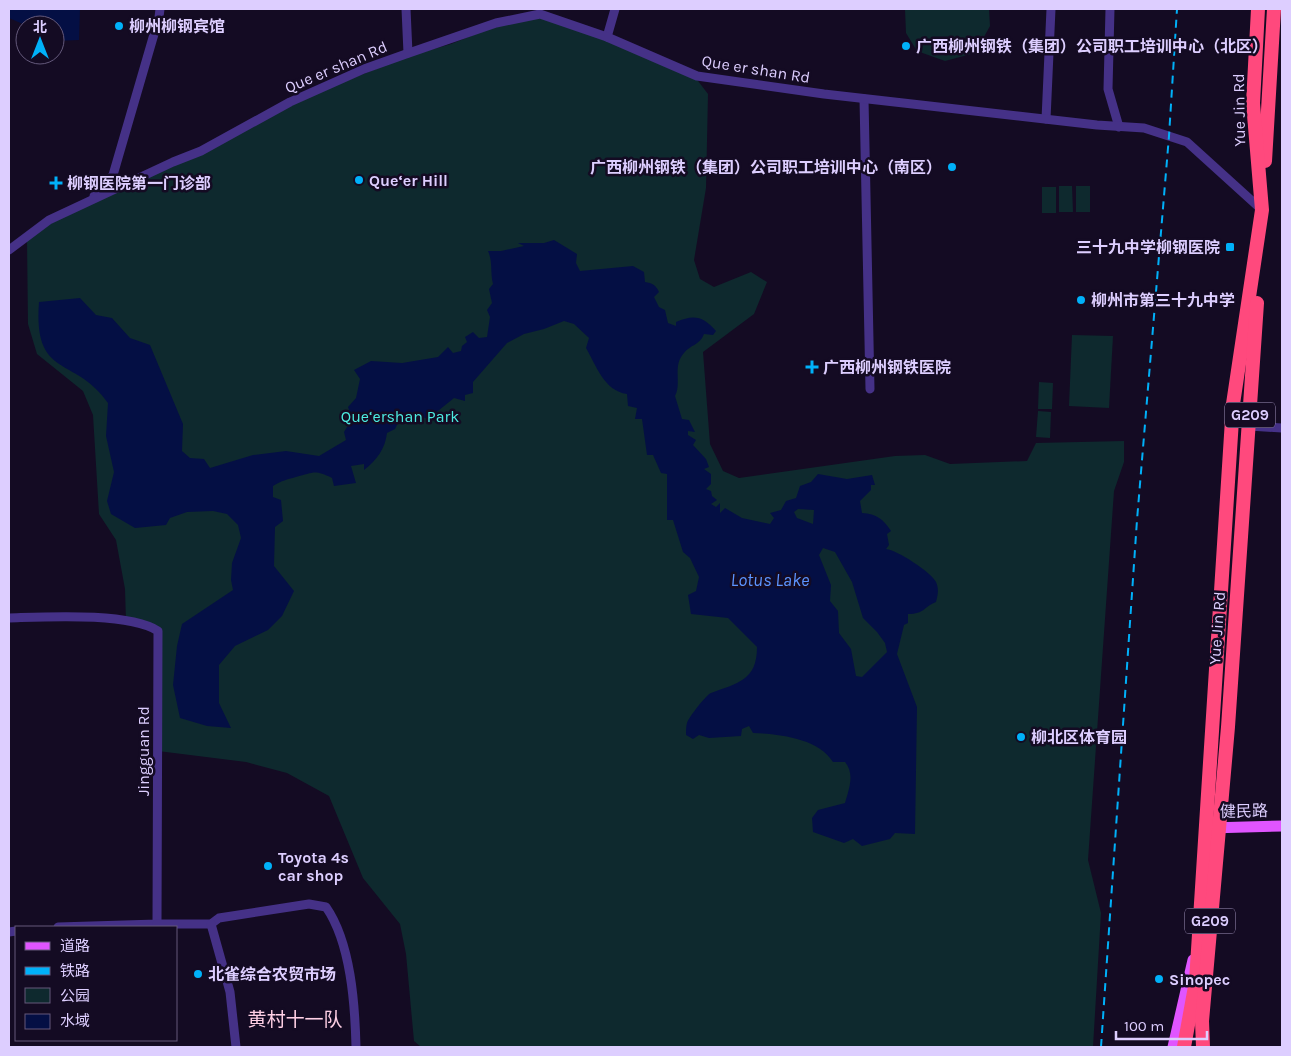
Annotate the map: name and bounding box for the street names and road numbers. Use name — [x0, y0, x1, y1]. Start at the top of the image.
street label: Que er shan Rd — [282, 37, 390, 97]
street label: Que er shan Rd — [700, 51, 812, 87]
street label: Yue Jin Rd — [1229, 73, 1249, 147]
road number: G209 — [1225, 402, 1275, 428]
street label: Yue Jin Rd — [1205, 591, 1229, 665]
street label: Jingguan Rd — [134, 706, 153, 796]
street label: 健民路 — [1220, 801, 1268, 821]
road number: G209 — [1185, 908, 1235, 934]

